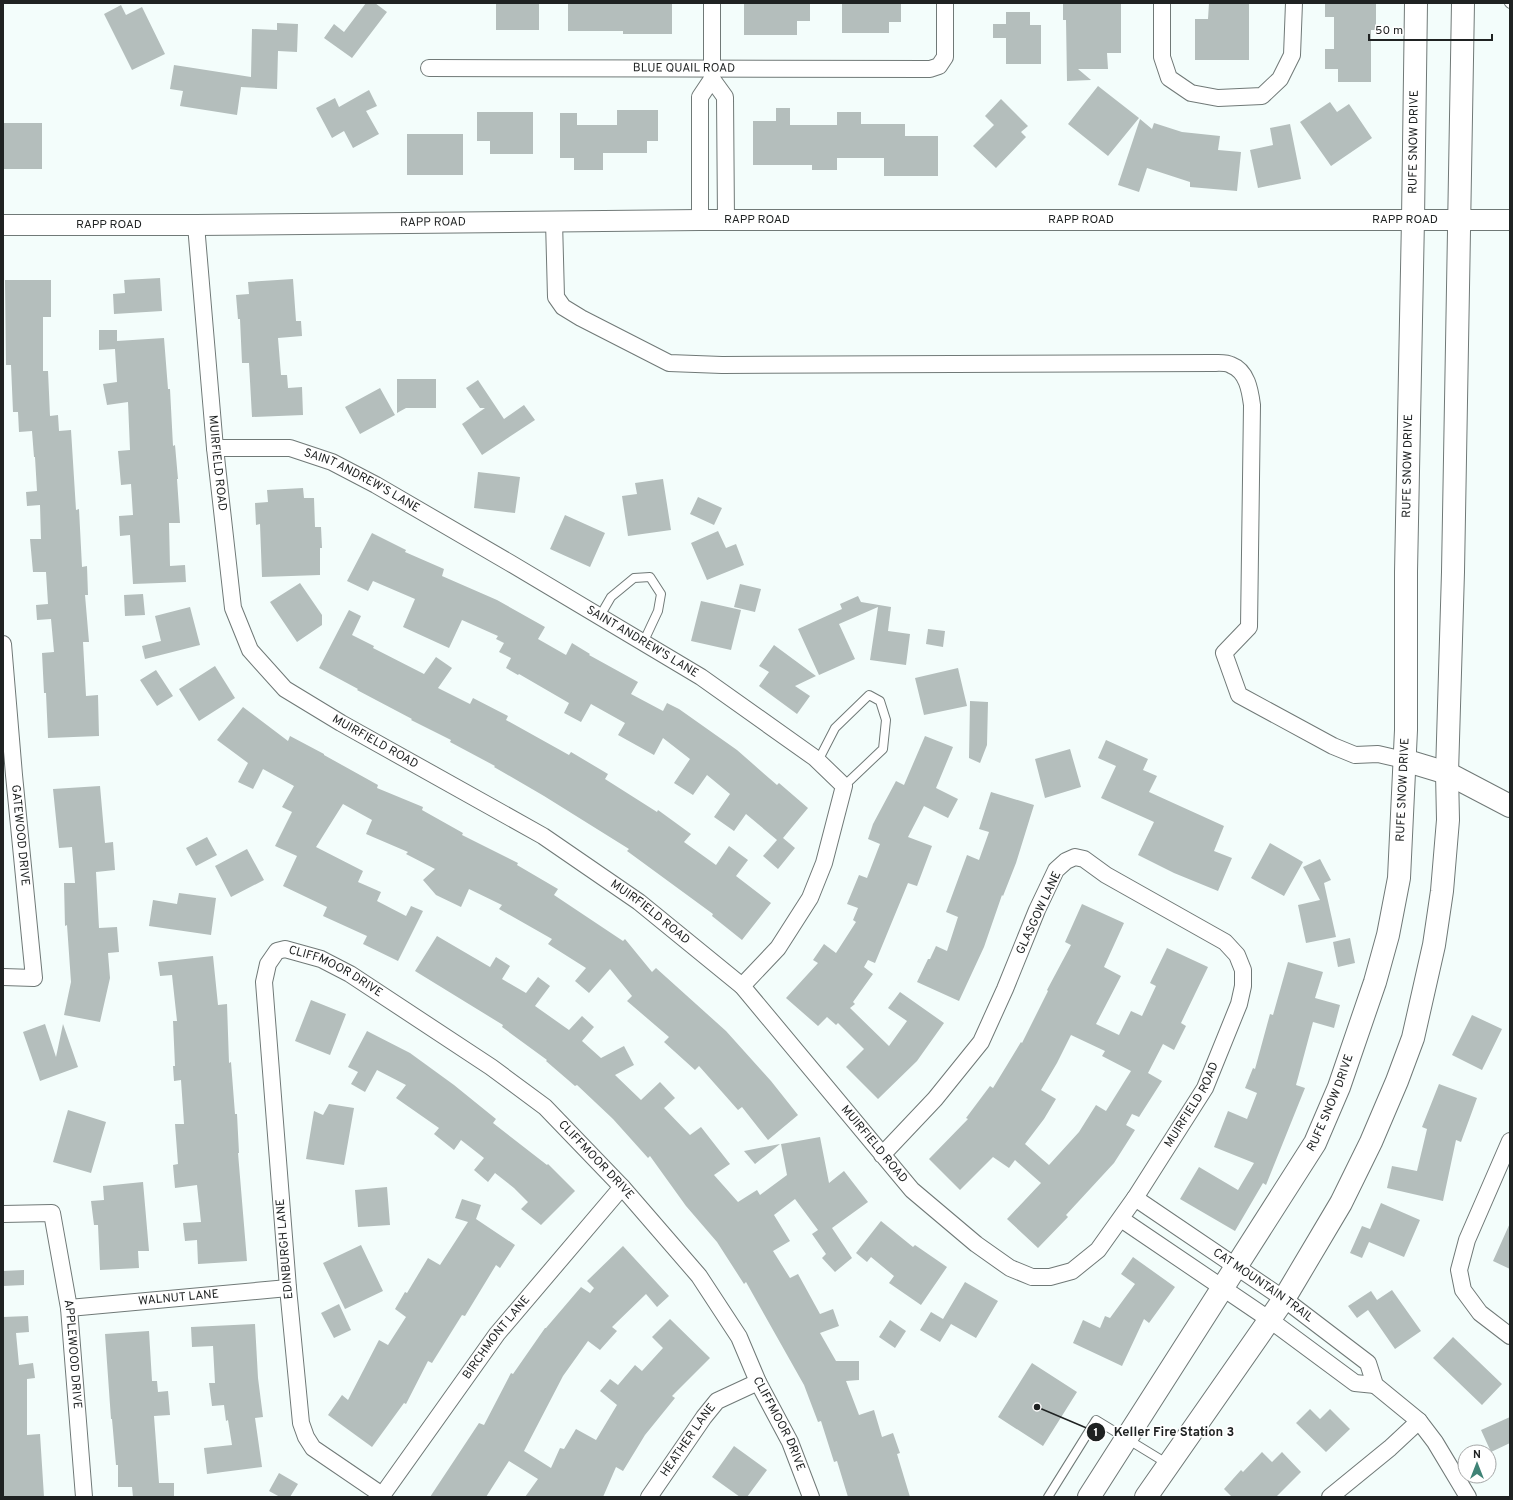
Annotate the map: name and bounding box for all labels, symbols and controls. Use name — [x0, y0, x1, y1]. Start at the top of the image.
scale bar — [1369, 16, 1492, 42]
text: 50 m — [1375, 23, 1403, 39]
street label: BLUE QUAIL ROAD — [633, 60, 735, 77]
street label: RUFE SNOW DRIVE — [1405, 90, 1423, 194]
street label: RAPP ROAD — [724, 212, 790, 228]
street label: RAPP ROAD — [1048, 212, 1114, 228]
street label: RAPP ROAD — [1372, 212, 1438, 228]
street label: RAPP ROAD — [400, 214, 466, 231]
street label: RAPP ROAD — [76, 217, 142, 233]
street label: MUIRFIELD ROAD — [204, 414, 230, 512]
street label: RUFE SNOW DRIVE — [1399, 414, 1417, 518]
street label: SAINT ANDREW'S LANE — [302, 445, 423, 517]
street label: SAINT ANDREW'S LANE — [583, 602, 701, 682]
street label: MUIRFIELD ROAD — [329, 711, 421, 773]
street label: RUFE SNOW DRIVE — [1393, 738, 1414, 842]
street label: GATEWOOD DRIVE — [7, 784, 33, 887]
street label: GLASGOW LANE — [1013, 869, 1065, 957]
street label: MUIRFIELD ROAD — [607, 877, 693, 948]
street label: CLIFFMOOR DRIVE — [287, 942, 386, 1001]
street label: RUFE SNOW DRIVE — [1303, 1052, 1358, 1155]
street label: MUIRFIELD ROAD — [1161, 1060, 1223, 1151]
street label: MUIRFIELD ROAD — [837, 1102, 911, 1187]
street label: CLIFFMOOR DRIVE — [554, 1117, 637, 1203]
street label: EDINBURGH LANE — [273, 1198, 297, 1300]
street label: CAT MOUNTAIN TRAIL — [1209, 1245, 1317, 1326]
street label: WALNUT LANE — [138, 1286, 220, 1310]
street label: BIRCHMONT LANE — [459, 1292, 534, 1383]
street label: APPLEWOOD DRIVE — [60, 1298, 85, 1410]
street label: CLIFFMOOR DRIVE — [749, 1374, 808, 1473]
street label: HEATHER LANE — [657, 1400, 720, 1480]
callout: Keller Fire Station 3 — [1086, 1419, 1243, 1444]
text: 1 — [1094, 1425, 1098, 1441]
text: Keller Fire Station 3 — [1114, 1425, 1234, 1441]
north arrow — [1457, 1444, 1497, 1484]
text: N — [1473, 1448, 1481, 1462]

